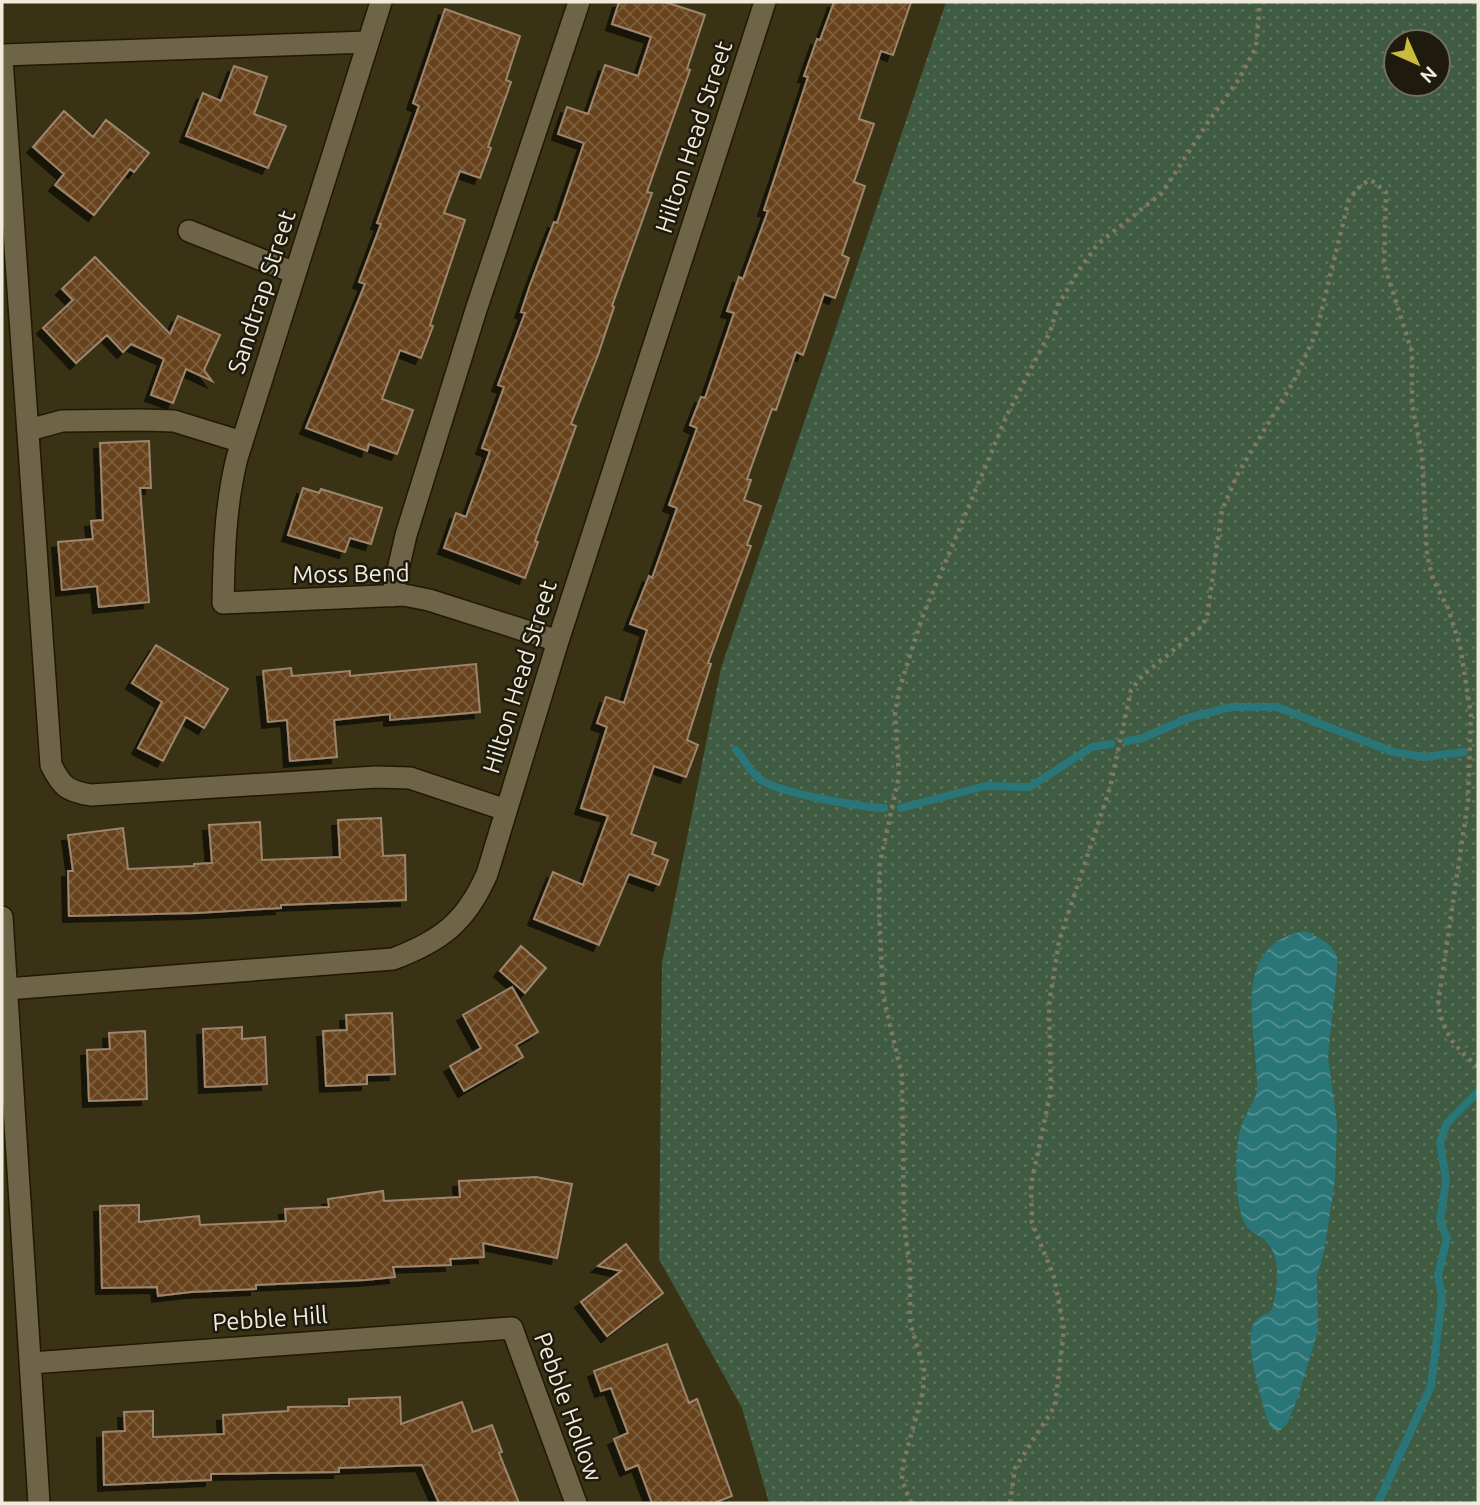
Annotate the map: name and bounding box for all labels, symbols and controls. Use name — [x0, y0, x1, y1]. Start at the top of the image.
north arrow — [1382, 28, 1452, 98]
street label: Hilton Head Street — [650, 37, 737, 236]
text: N — [1416, 62, 1442, 88]
street label: Sandtrap Street — [222, 206, 301, 377]
street label: Moss Bend — [292, 559, 410, 588]
street label: Hilton Head Street — [477, 577, 562, 777]
street label: Pebble Hill — [211, 1301, 328, 1336]
street label: Pebble Hollow — [529, 1329, 608, 1485]

